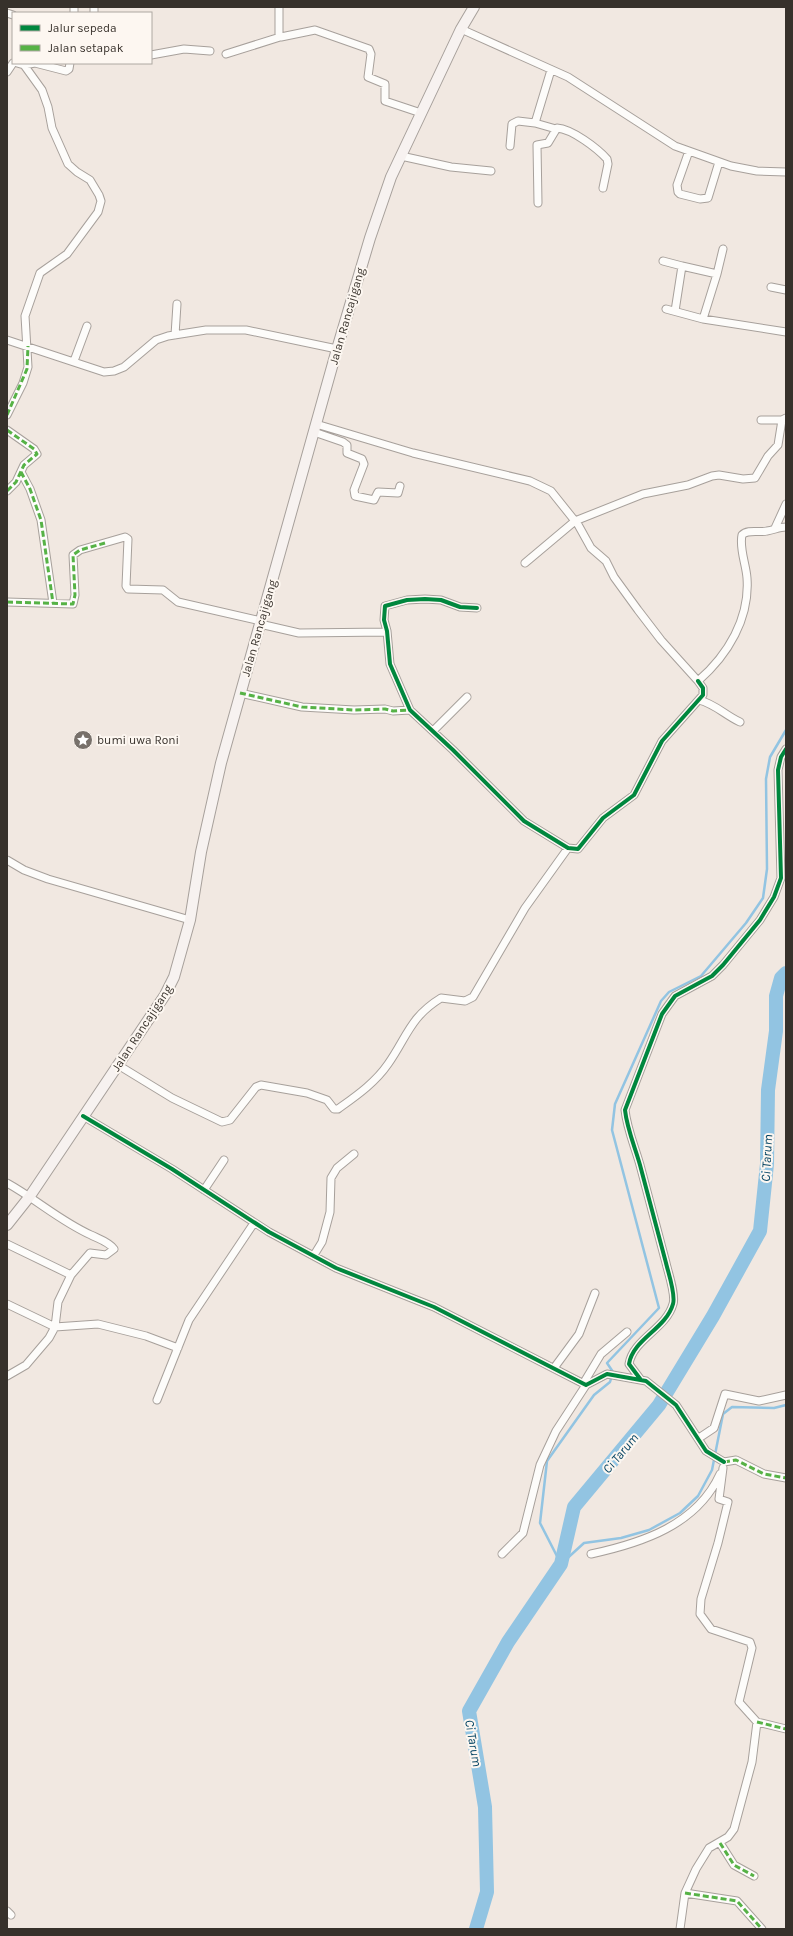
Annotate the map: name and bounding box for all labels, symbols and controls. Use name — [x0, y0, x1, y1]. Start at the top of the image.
legend — [12, 12, 152, 64]
text: Jalur sepeda — [48, 21, 117, 35]
text: Jalan setapak — [48, 41, 124, 55]
street label: Jalan Rancajigang — [326, 266, 368, 366]
street label: Jalan Rancajigang — [238, 578, 280, 678]
place icon: bumi uwa Roni — [72, 729, 94, 751]
place label: bumi uwa Roni — [97, 733, 179, 747]
street label: Jalan Rancajigang — [109, 982, 175, 1074]
water label: Ci Tarum — [758, 1134, 775, 1182]
water label: Ci Tarum — [599, 1430, 641, 1476]
water label: Ci Tarum — [462, 1718, 485, 1768]

